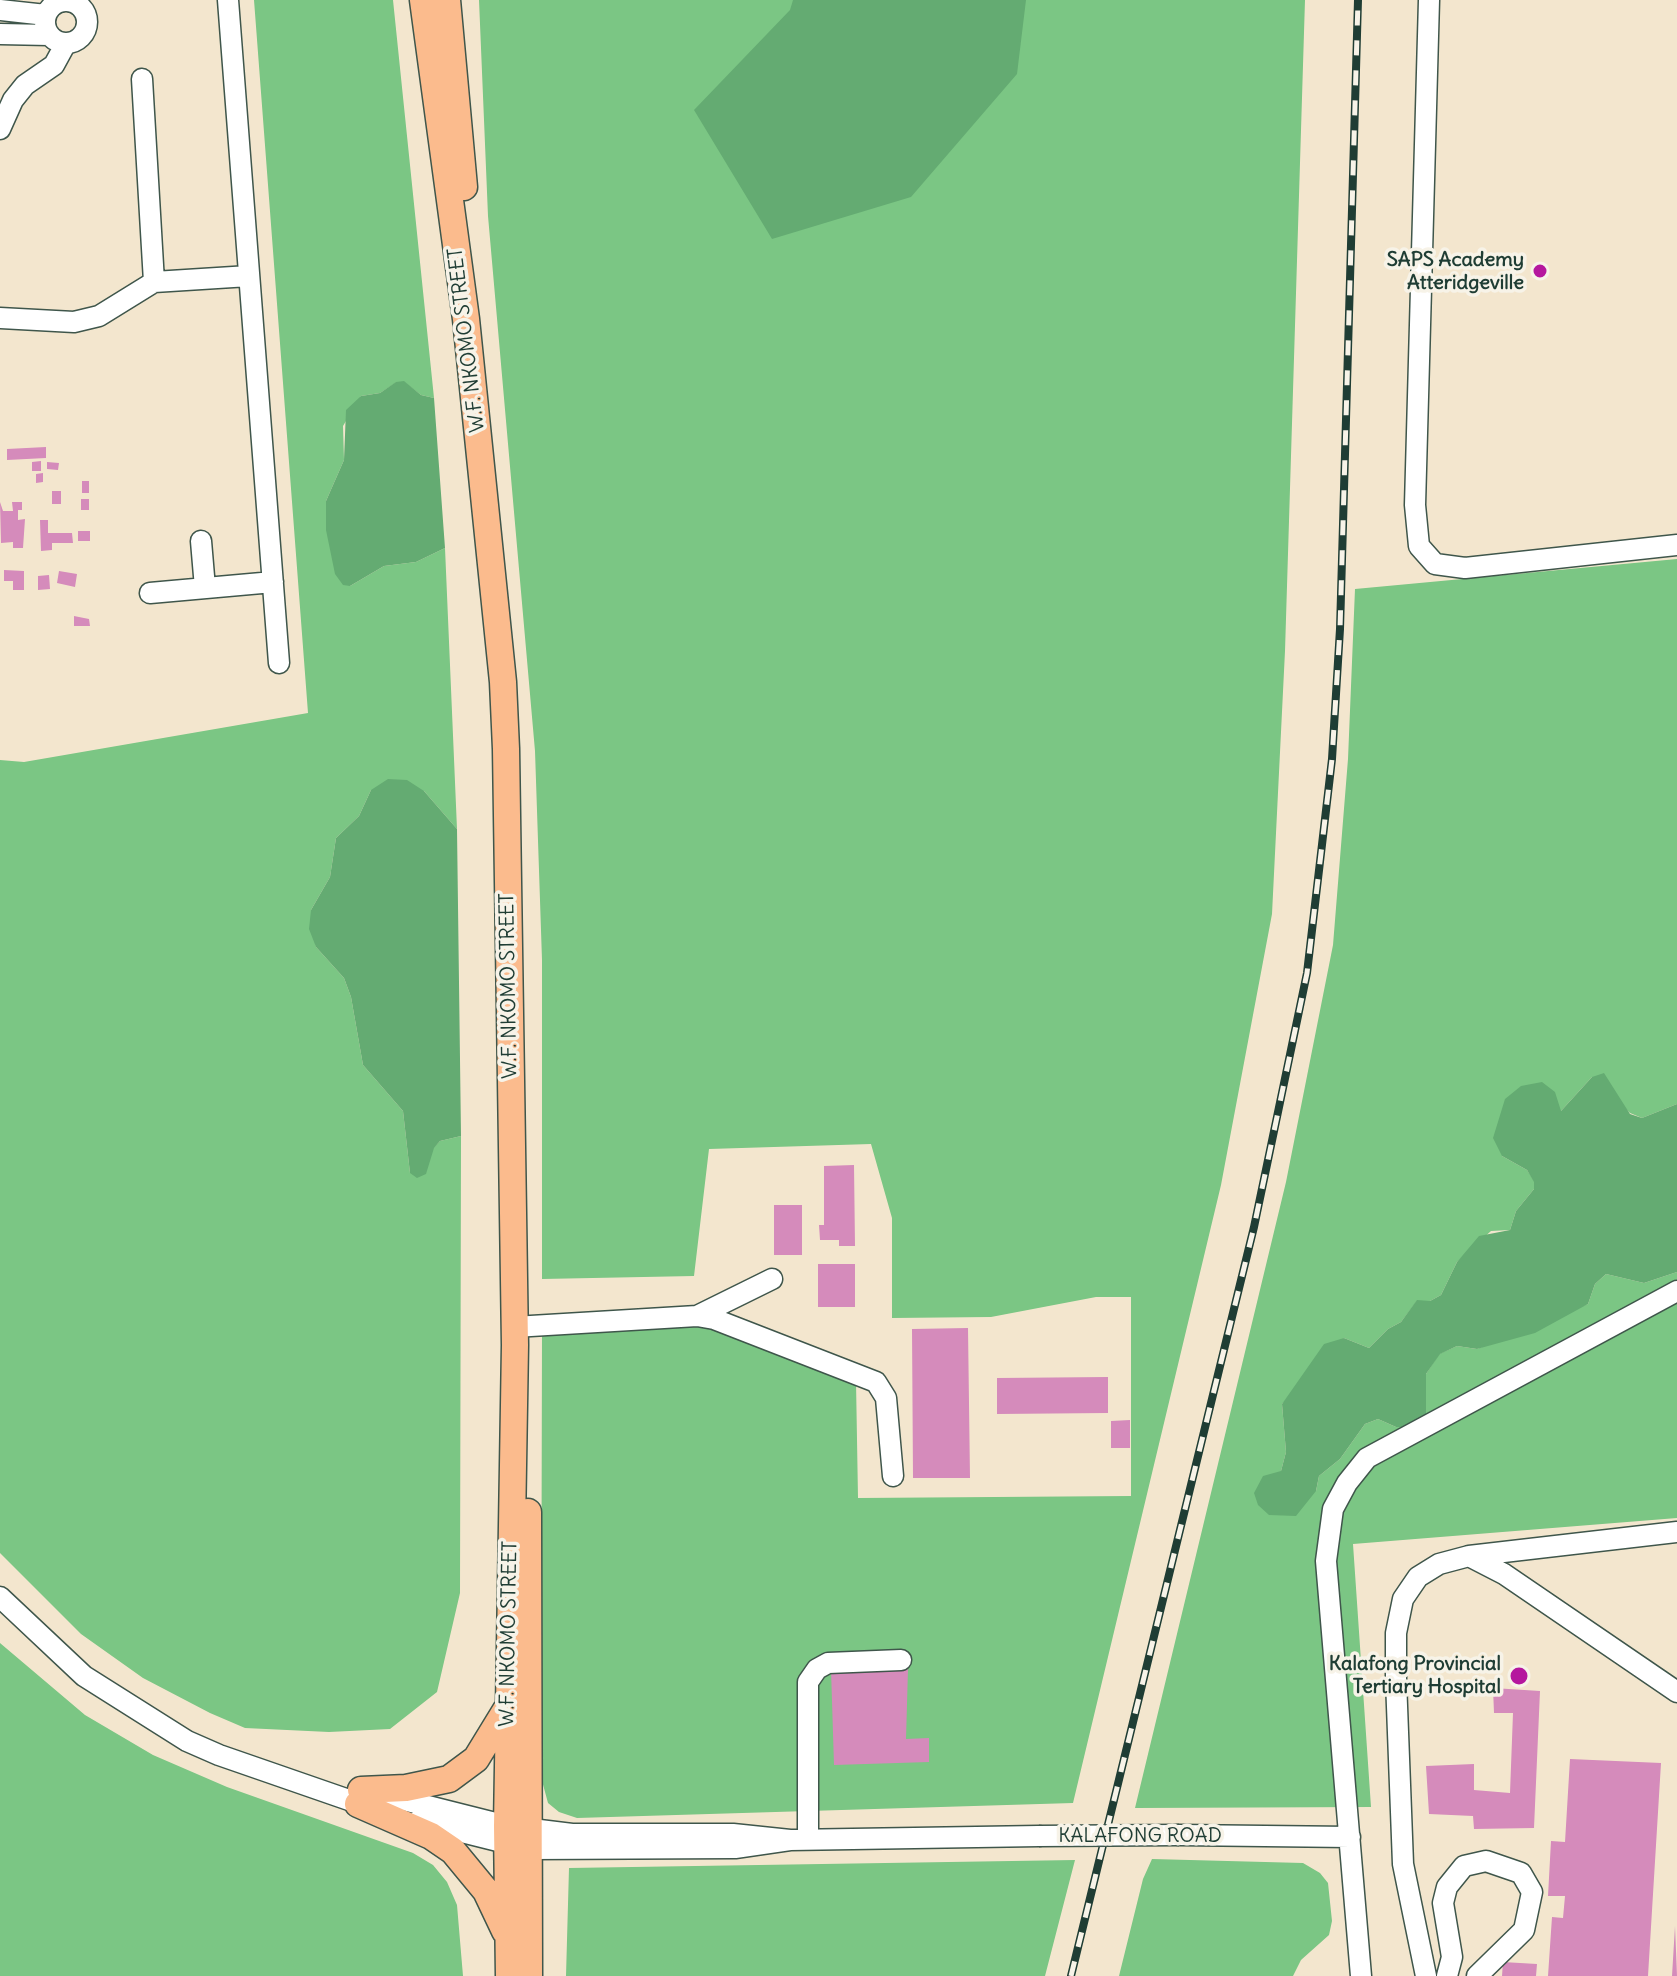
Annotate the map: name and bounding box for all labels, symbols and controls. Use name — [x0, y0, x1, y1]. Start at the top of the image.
street label: W.F. NKOMO STREET — [444, 246, 490, 434]
place label: SAPS Academy Atteridgeville — [1387, 248, 1524, 295]
marker: SAPS Academy Atteridgeville — [1531, 262, 1549, 280]
street label: W.F. NKOMO STREET — [495, 893, 523, 1079]
street label: W.F. NKOMO STREET — [495, 1541, 523, 1727]
place label: Kalafong Provincial Tertiary Hospital — [1329, 1652, 1501, 1699]
marker: Kalafong Provincial Tertiary Hospital — [1508, 1665, 1530, 1687]
street label: KALAFONG ROAD — [1058, 1824, 1222, 1848]

